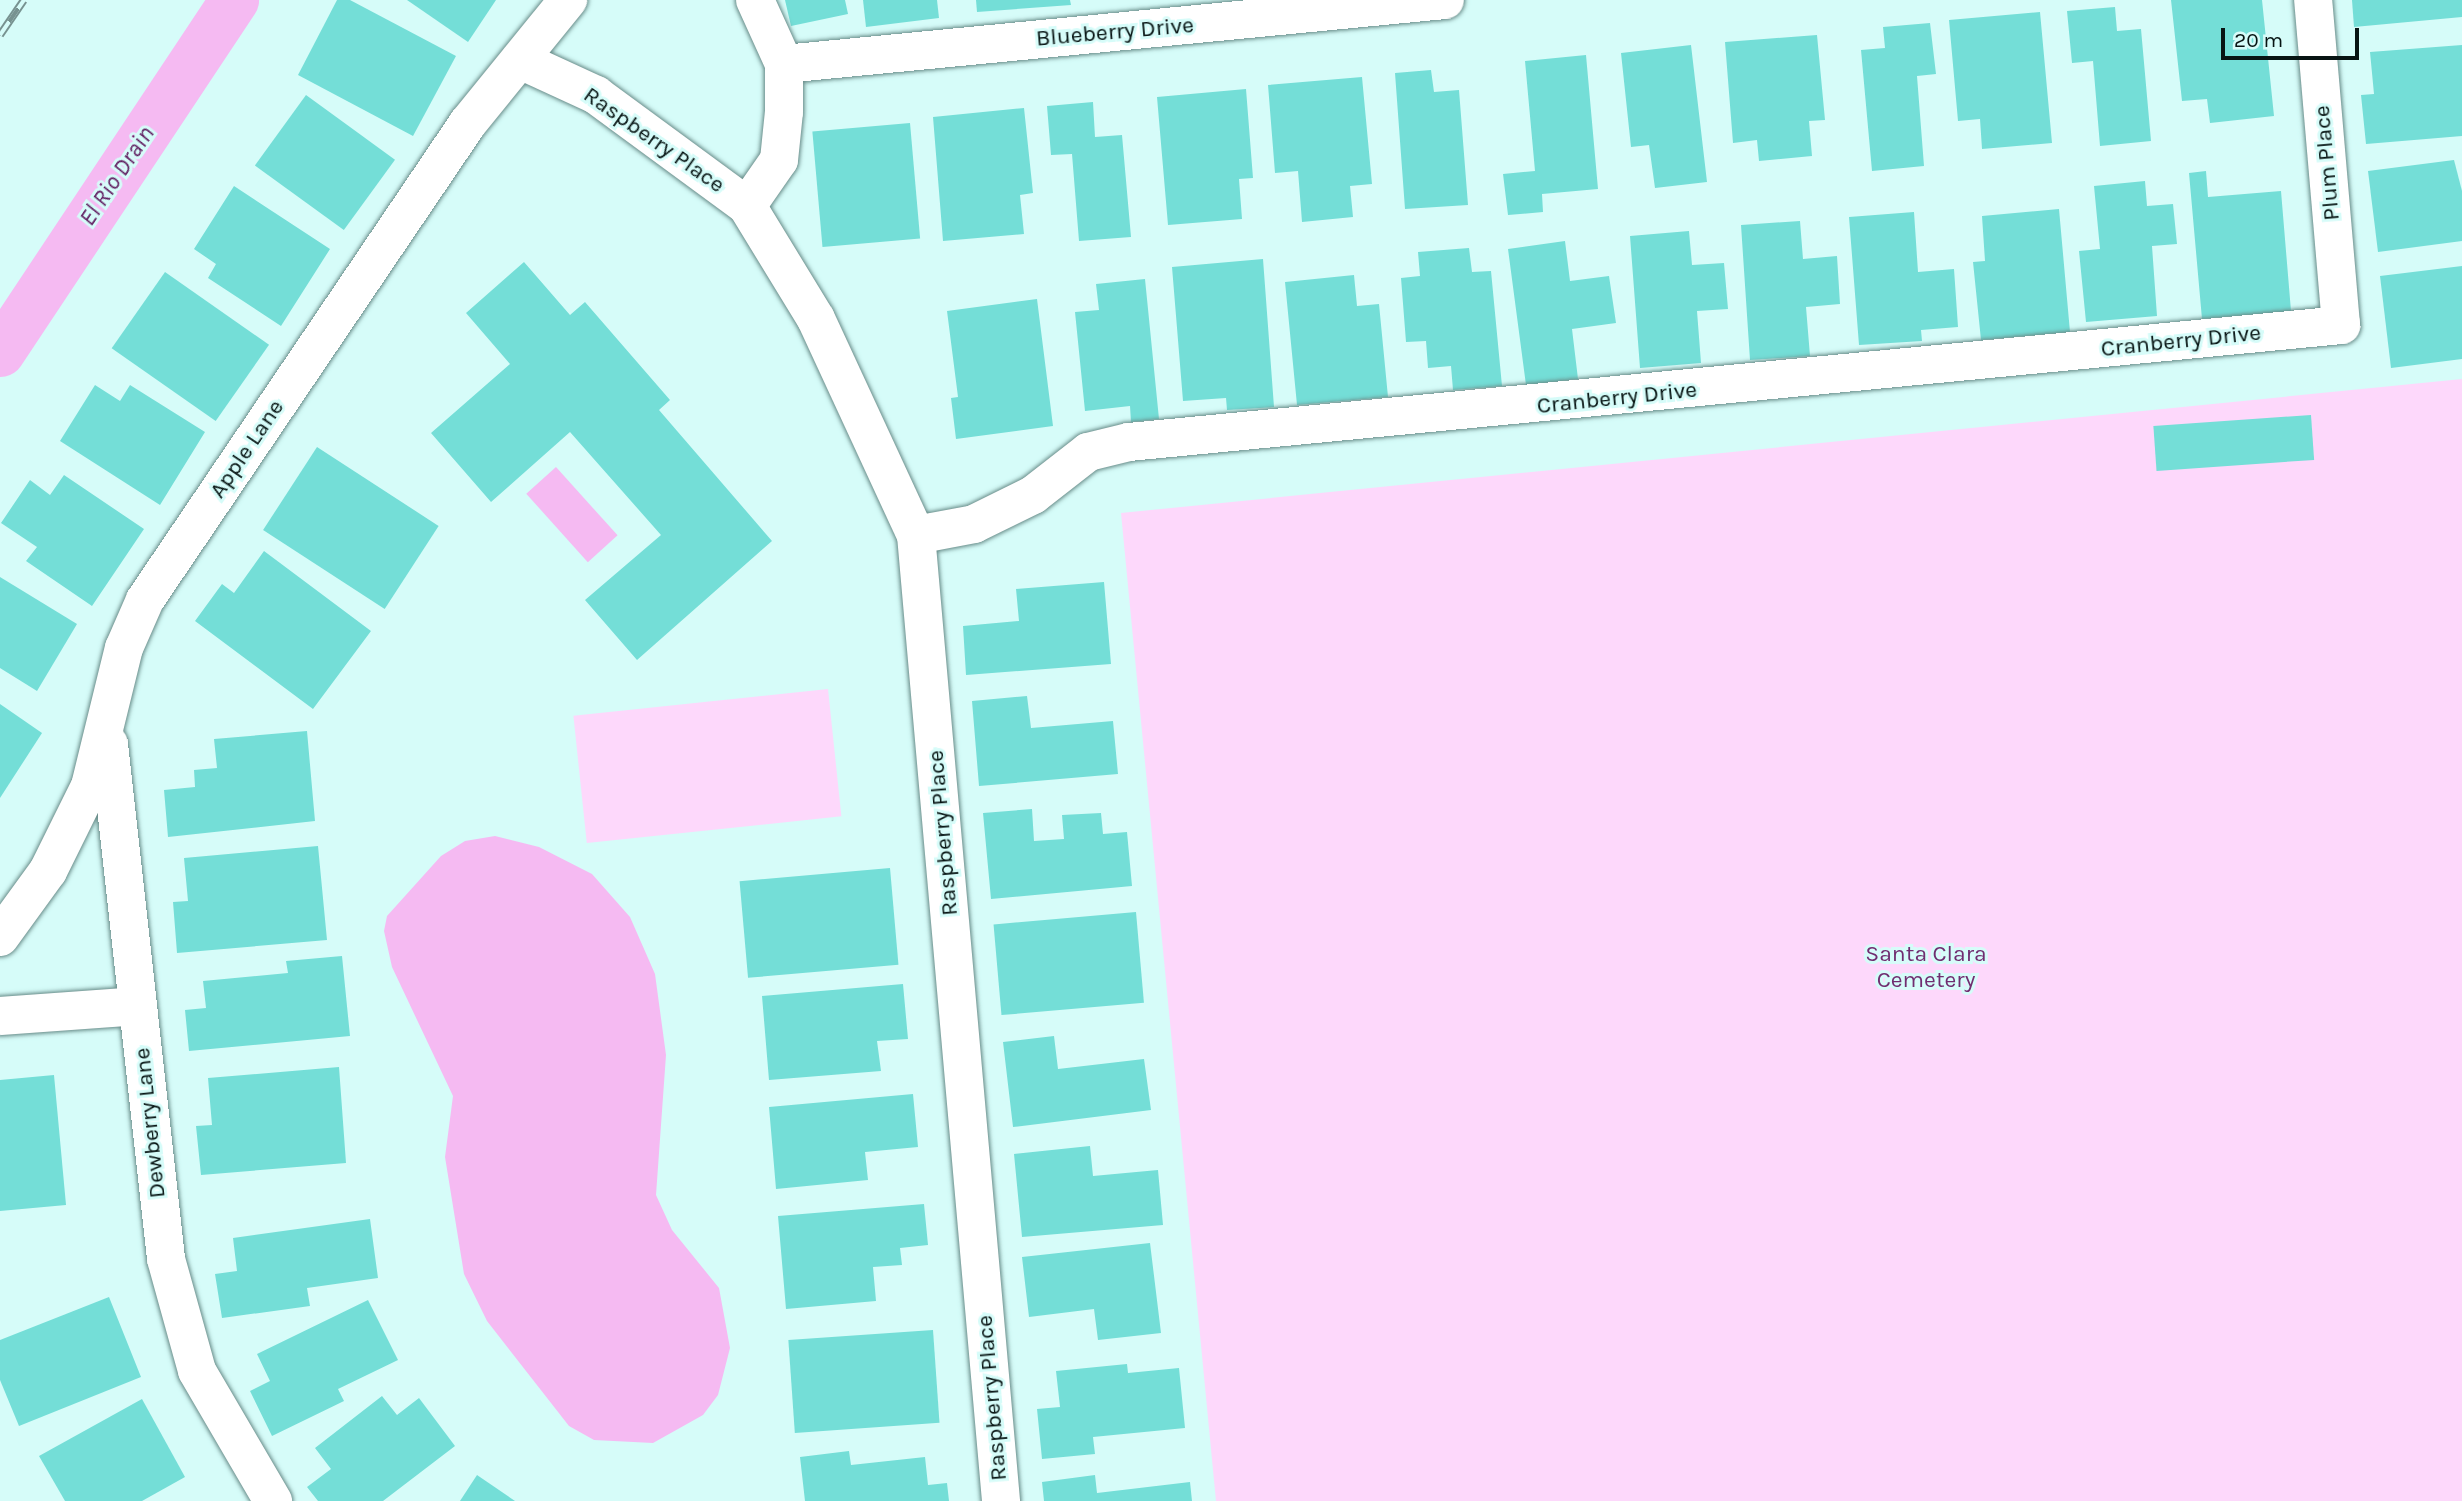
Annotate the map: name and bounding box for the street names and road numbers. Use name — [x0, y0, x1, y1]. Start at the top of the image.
street label: Blueberry Drive — [1035, 11, 1195, 53]
street label: Raspberry Place — [578, 81, 730, 199]
street label: Plum Place — [2308, 104, 2346, 222]
street label: Cranberry Drive — [2100, 319, 2262, 363]
street label: Cranberry Drive — [1536, 376, 1698, 420]
street label: Apple Lane — [204, 394, 290, 504]
street label: Raspberry Place — [922, 749, 964, 917]
street label: Dewberry Lane — [128, 1046, 172, 1200]
street label: Raspberry Place — [971, 1314, 1013, 1482]

